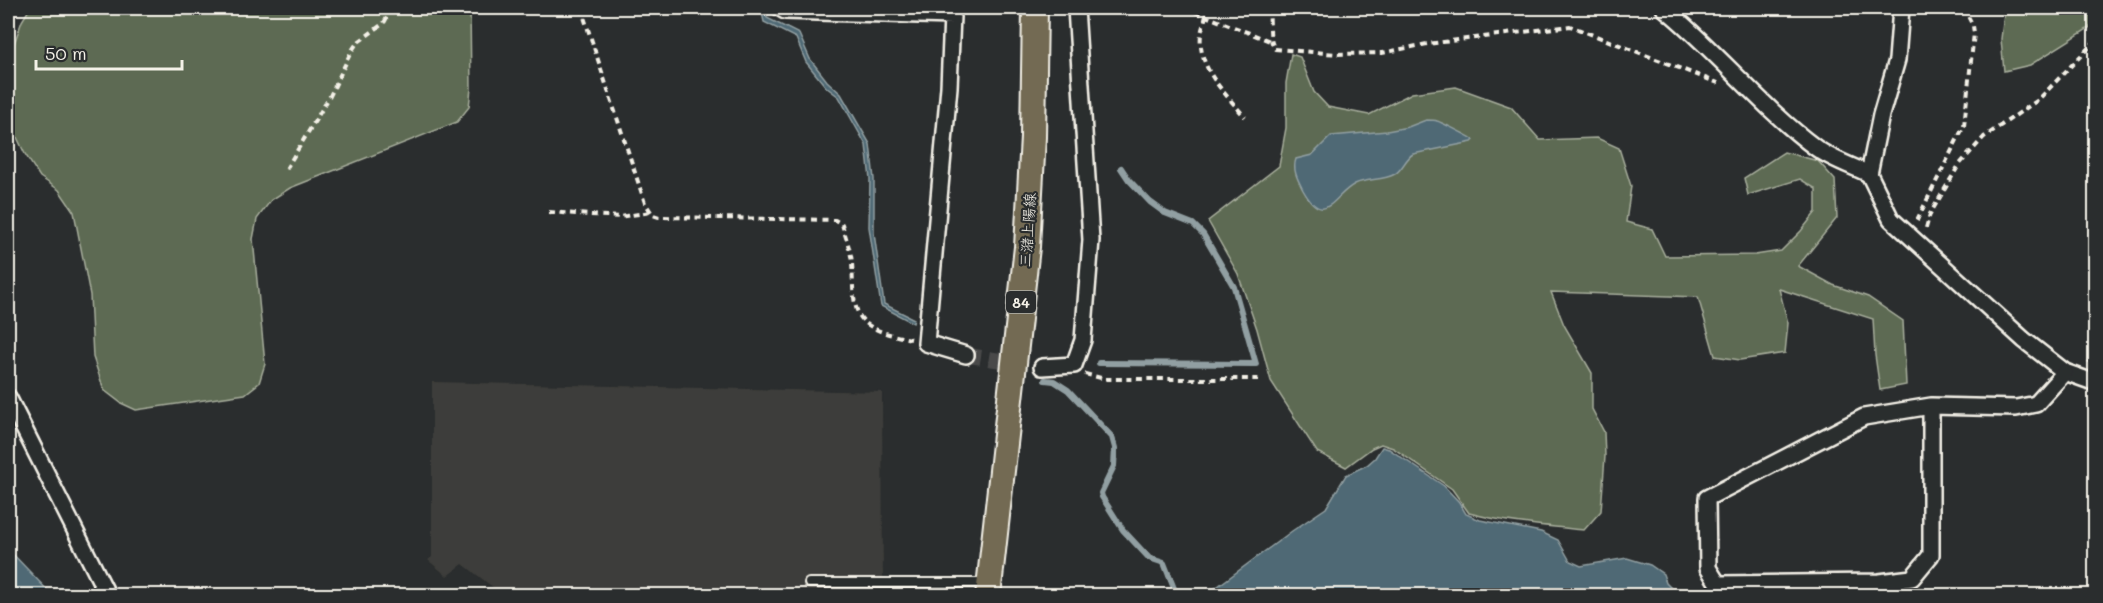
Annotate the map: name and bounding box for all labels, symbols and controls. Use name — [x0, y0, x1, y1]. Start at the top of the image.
scale bar — [36, 33, 182, 71]
text: 50 m — [45, 41, 87, 65]
street label: 三潴上陽線 — [1014, 192, 1040, 268]
road number: 84 — [1006, 291, 1036, 313]

